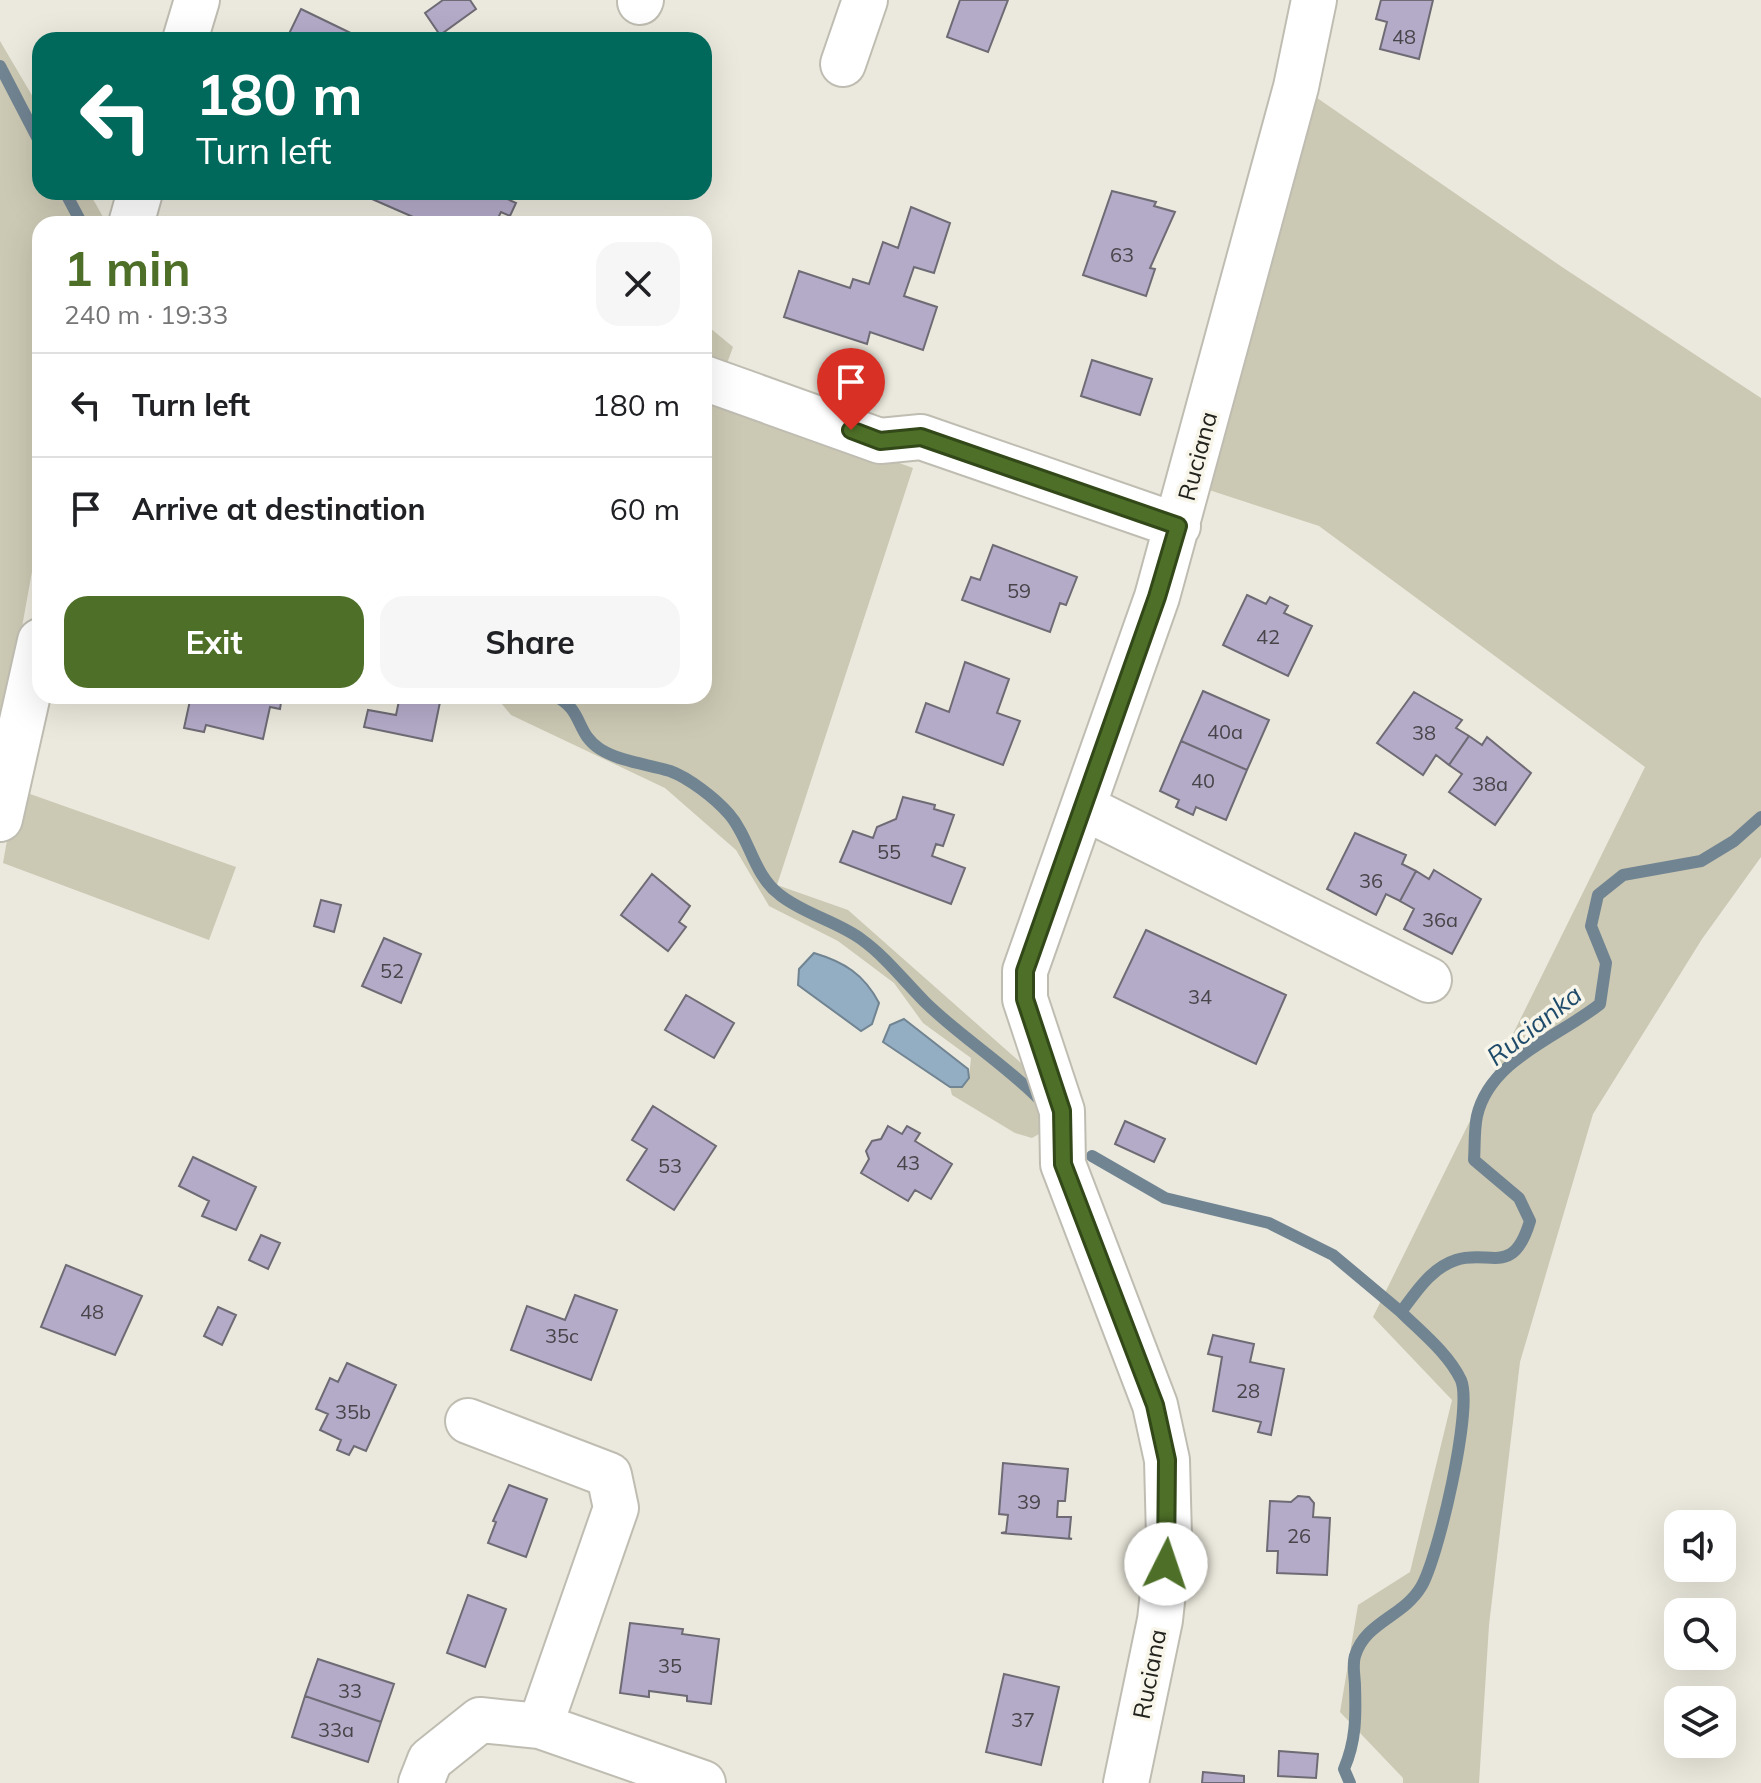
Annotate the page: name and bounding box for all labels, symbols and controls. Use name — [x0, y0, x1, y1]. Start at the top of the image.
house number: 48 — [1392, 24, 1416, 49]
text: 180 m — [196, 59, 363, 129]
icon: left — [64, 64, 168, 168]
text: Turn left — [196, 128, 332, 173]
text: 1 min — [64, 238, 191, 298]
button: close — [596, 242, 680, 326]
house number: 63 — [1110, 242, 1134, 267]
text: 240 m · 19:33 — [64, 298, 228, 331]
pin — [817, 348, 885, 430]
icon: arrive — [829, 360, 873, 404]
icon: left — [64, 383, 108, 427]
text: Turn left — [132, 386, 250, 424]
text: 180 m — [592, 386, 680, 424]
street label: Ruciana — [1171, 408, 1223, 504]
icon: arrive — [64, 487, 108, 531]
text: Arrive at destination — [132, 490, 426, 528]
text: 60 m — [610, 490, 680, 528]
house number: 59 — [1007, 578, 1031, 603]
button: Exit — [64, 596, 364, 688]
button: Share — [380, 596, 680, 688]
house number: 42 — [1256, 624, 1280, 649]
house number: 40a — [1207, 719, 1243, 744]
house number: 38 — [1412, 720, 1436, 745]
house number: 40 — [1191, 768, 1215, 793]
house number: 38a — [1472, 771, 1508, 796]
house number: 55 — [877, 839, 901, 864]
house number: 36 — [1359, 868, 1383, 893]
house number: 36a — [1422, 907, 1458, 932]
house number: 52 — [380, 958, 404, 983]
water label: Rucianka — [1480, 978, 1588, 1072]
house number: 34 — [1188, 984, 1212, 1009]
house number: 43 — [896, 1150, 920, 1175]
house number: 53 — [658, 1153, 682, 1178]
house number: 48 — [80, 1299, 104, 1324]
house number: 35c — [545, 1323, 579, 1348]
house number: 28 — [1236, 1378, 1260, 1403]
house number: 35b — [335, 1399, 371, 1424]
house number: 39 — [1017, 1489, 1041, 1514]
map controls — [1664, 1510, 1736, 1758]
button: sound — [1664, 1510, 1736, 1582]
position arrow — [1124, 1522, 1208, 1606]
house number: 26 — [1287, 1523, 1311, 1548]
button: search — [1664, 1598, 1736, 1670]
street label: Ruciana — [1126, 1627, 1172, 1721]
house number: 35 — [658, 1653, 682, 1678]
house number: 33 — [338, 1678, 362, 1703]
button: layers — [1664, 1686, 1736, 1758]
house number: 37 — [1011, 1707, 1035, 1732]
house number: 33a — [318, 1717, 354, 1742]

